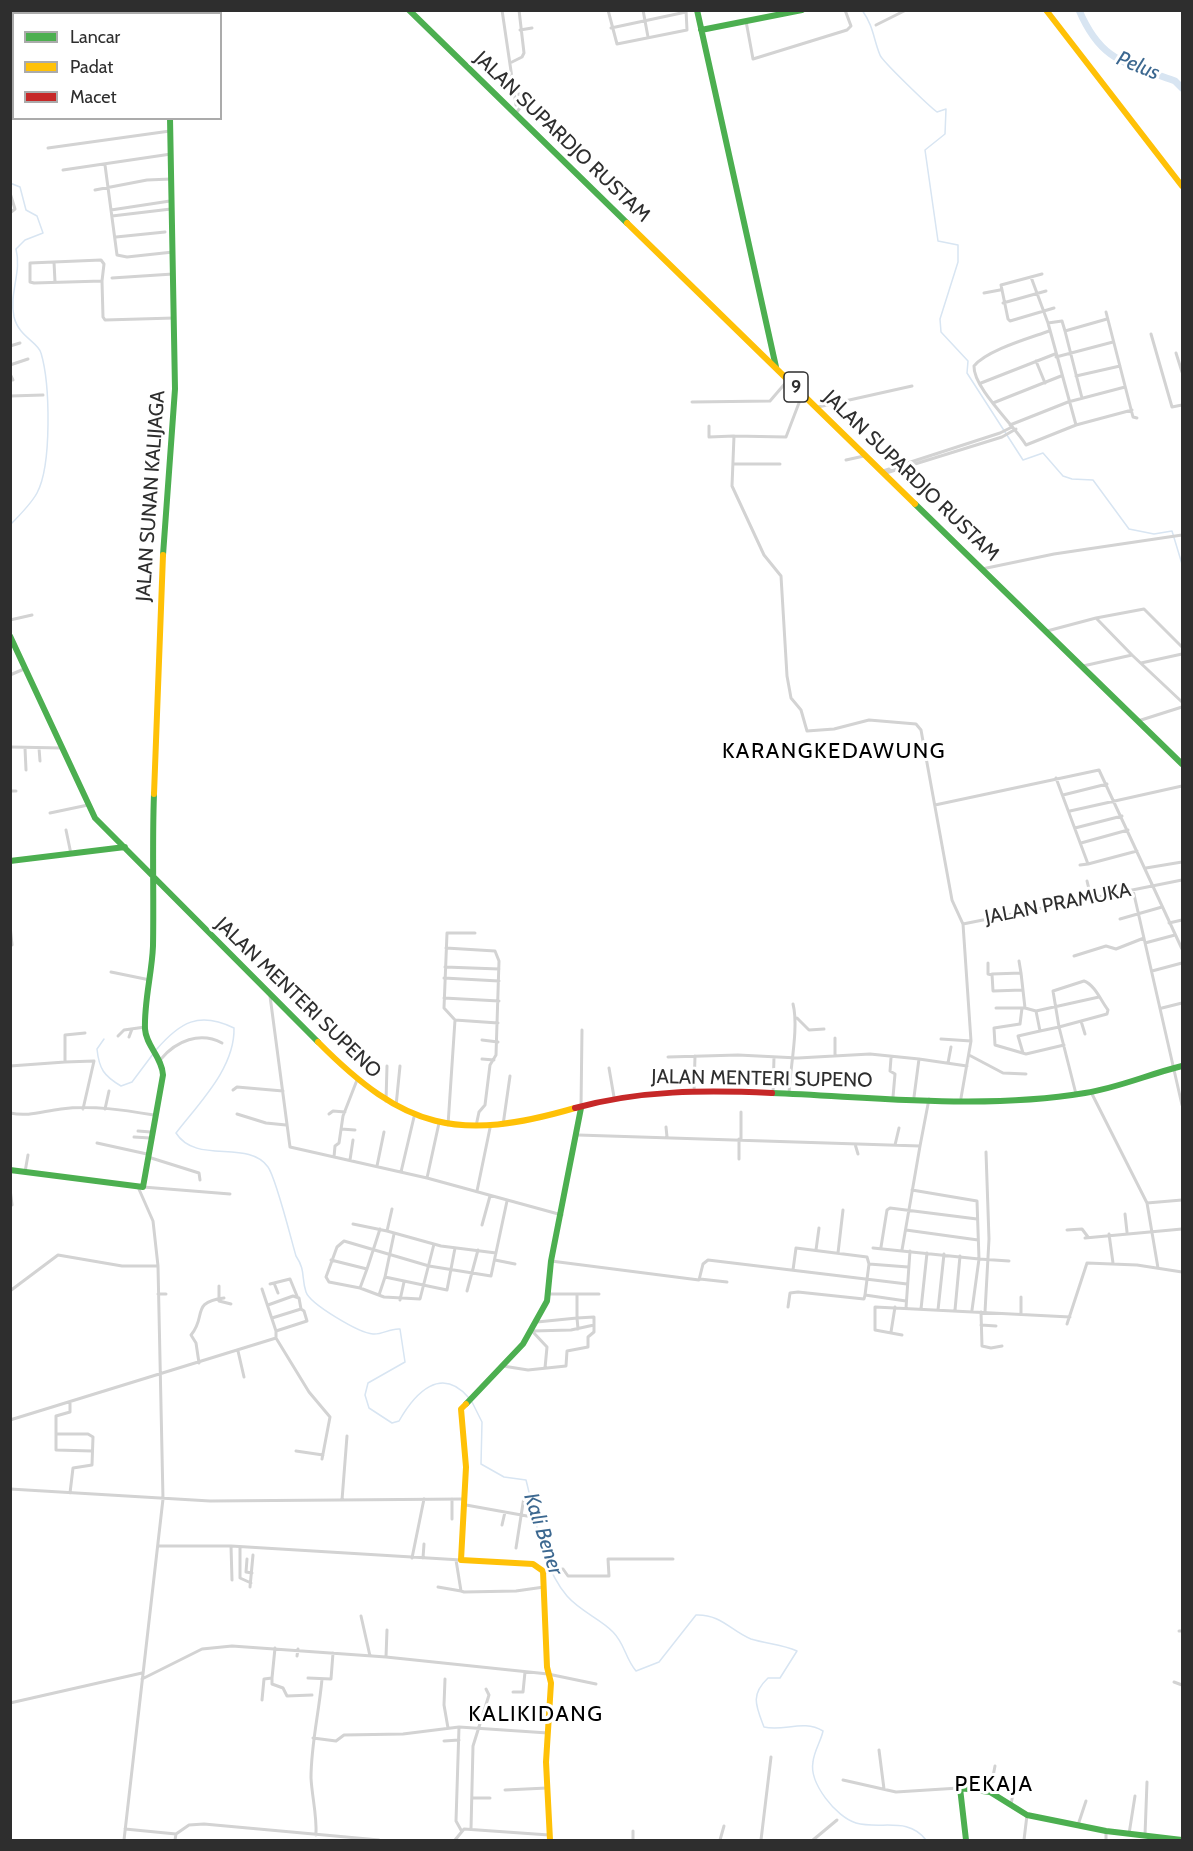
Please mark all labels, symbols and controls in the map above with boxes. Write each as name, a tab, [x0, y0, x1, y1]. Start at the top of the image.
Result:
legend	[12, 12, 222, 120]
text: Lancar	[70, 26, 120, 48]
water label: Pelus	[1113, 46, 1163, 86]
street label: JALAN SUPARDJO RUSTAM	[469, 47, 655, 227]
text: Padat	[70, 56, 113, 78]
text: Macet	[70, 86, 116, 108]
road number: 9	[784, 372, 808, 402]
street label: JALAN SUPARDJO RUSTAM	[818, 386, 1004, 566]
street label: JALAN SUNAN KALIJAGA	[132, 390, 170, 602]
district label: KARANGKEDAWUNG	[722, 739, 946, 765]
street label: JALAN PRAMUKA	[983, 878, 1133, 930]
street label: JALAN MENTERI SUPENO	[210, 913, 386, 1083]
street label: JALAN MENTERI SUPENO	[651, 1065, 873, 1093]
water label: Kali Bener	[518, 1490, 568, 1578]
district label: KALIKIDANG	[468, 1702, 604, 1728]
district label: PEKAJA	[955, 1772, 1033, 1798]

